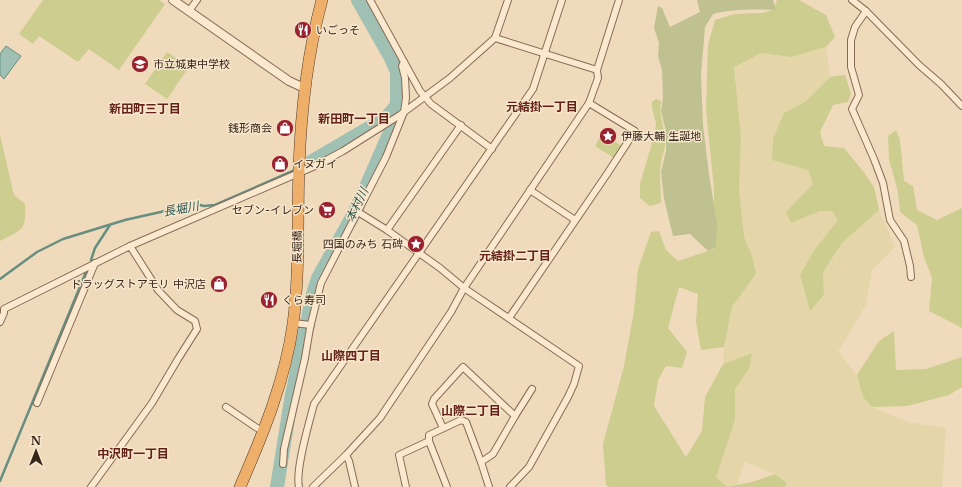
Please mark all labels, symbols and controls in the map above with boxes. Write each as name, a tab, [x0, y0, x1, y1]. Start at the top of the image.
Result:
restaurant icon: いごっそ	[293, 20, 313, 40]
place label: いごっそ	[316, 23, 360, 37]
school or university icon: 市立城東中学校	[130, 54, 150, 74]
place label: 市立城東中学校	[153, 57, 230, 71]
district label: 元結掛一丁目	[506, 99, 578, 114]
district label: 新田町三丁目	[109, 101, 181, 116]
district label: 新田町一丁目	[318, 111, 390, 126]
shop icon: 銭形商会	[275, 118, 295, 138]
place label: 銭形商会	[228, 121, 272, 135]
place icon: 伊藤大輔 生誕地	[598, 126, 618, 146]
place label: 伊藤大輔 生誕地	[621, 129, 701, 143]
shop icon: イヌガイ	[270, 154, 290, 174]
place label: イヌガイ	[293, 157, 337, 171]
water label: 本村川	[342, 183, 372, 224]
water label: 長堀川	[162, 198, 202, 219]
supermarket icon: セブン-イレブン	[317, 200, 337, 220]
place label: セブン-イレブン	[232, 203, 314, 217]
street label: 長堀橋	[290, 230, 304, 264]
place icon: 四国のみち 石碑	[406, 234, 426, 254]
place label: 四国のみち 石碑	[323, 237, 403, 251]
district label: 元結掛二丁目	[479, 248, 551, 263]
shop icon: ドラッグストアモリ 中沢店	[209, 274, 229, 294]
place label: ドラッグストアモリ 中沢店	[71, 277, 206, 291]
restaurant icon: くら寿司	[259, 290, 279, 310]
place label: くら寿司	[282, 293, 326, 307]
district label: 山際四丁目	[321, 348, 381, 363]
district label: 山際二丁目	[441, 403, 501, 418]
north arrow	[16, 431, 56, 471]
text: N	[31, 434, 42, 448]
district label: 中沢町一丁目	[97, 446, 169, 461]

